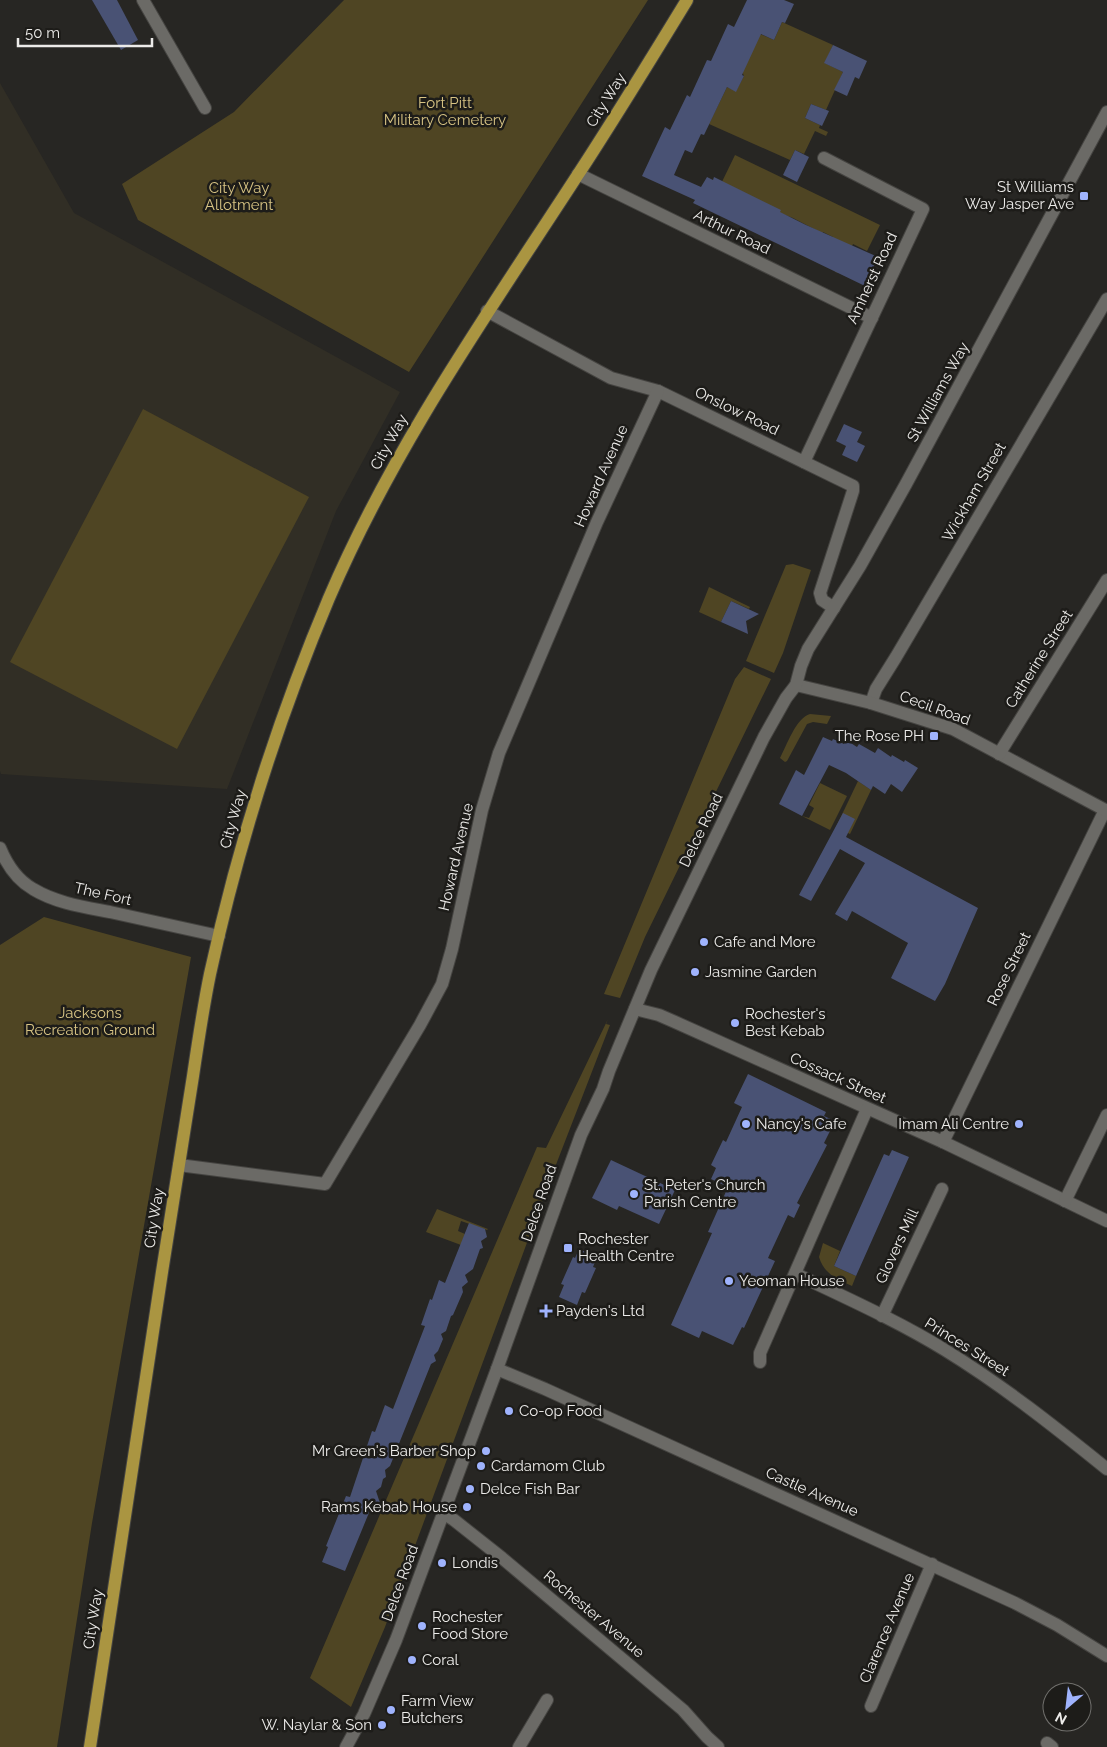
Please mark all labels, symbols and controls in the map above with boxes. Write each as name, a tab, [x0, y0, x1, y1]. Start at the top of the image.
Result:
scale bar	[18, 15, 151, 47]
text: 50 m	[25, 24, 60, 42]
street label: City Way	[582, 70, 630, 130]
park label: Fort Pitt Military Cemetery	[384, 94, 506, 129]
place label: St Williams Way Jasper Ave	[965, 178, 1074, 213]
park label: City Way Allotment	[205, 179, 273, 214]
marker: St Williams Way Jasper Ave	[1078, 190, 1090, 202]
street label: Arthur Road	[691, 206, 773, 258]
street label: Amherst Road	[843, 229, 901, 327]
street label: St Williams Way	[903, 339, 973, 445]
street label: Onslow Road	[692, 383, 782, 439]
street label: City Way	[366, 411, 412, 473]
street label: Howard Avenue	[570, 422, 632, 530]
street label: Wickham Street	[938, 439, 1010, 545]
street label: Catherine Street	[1002, 607, 1076, 711]
street label: Cecil Road	[897, 687, 973, 729]
place label: The Rose PH	[835, 727, 924, 745]
marker: The Rose PH	[928, 730, 940, 742]
street label: City Way	[216, 787, 250, 851]
street label: Delce Road	[675, 790, 727, 870]
street label: Howard Avenue	[435, 801, 477, 913]
street label: The Fort	[73, 879, 133, 909]
street label: Rose Street	[983, 929, 1035, 1009]
place label: Cafe and More	[714, 933, 816, 951]
marker: Cafe and More	[698, 936, 710, 948]
place label: Jasmine Garden	[705, 963, 817, 981]
marker: Jasmine Garden	[689, 966, 701, 978]
park label: Jacksons Recreation Ground	[25, 1004, 155, 1039]
place label: Rochester's Best Kebab	[745, 1005, 826, 1040]
marker: Rochester's Best Kebab	[729, 1017, 741, 1029]
street label: Cossack Street	[787, 1049, 889, 1107]
place label: Nancy's Cafe	[756, 1115, 847, 1133]
place label: Imam Ali Centre	[898, 1115, 1009, 1133]
marker: Nancy's Cafe	[740, 1118, 752, 1130]
marker: Imam Ali Centre	[1013, 1118, 1025, 1130]
street label: Delce Road	[517, 1162, 561, 1244]
place label: St. Peter's Church Parish Centre	[644, 1176, 765, 1211]
street label: City Way	[140, 1187, 168, 1249]
marker: St. Peter's Church Parish Centre	[628, 1188, 640, 1200]
street label: Glovers Mill	[872, 1205, 923, 1286]
place label: Rochester Health Centre	[578, 1230, 674, 1265]
marker: Rochester Health Centre	[562, 1242, 574, 1254]
place label: Yeoman House	[739, 1272, 845, 1290]
marker: Yeoman House	[723, 1275, 735, 1287]
place label: Payden's Ltd	[556, 1302, 645, 1320]
marker: Payden's Ltd	[540, 1305, 552, 1317]
street label: Princes Street	[921, 1314, 1013, 1380]
place label: Co-op Food	[519, 1402, 602, 1420]
marker: Co-op Food	[503, 1405, 515, 1417]
place label: Mr Green's Barber Shop	[312, 1442, 476, 1460]
marker: Mr Green's Barber Shop	[480, 1445, 492, 1457]
place label: Cardamom Club	[491, 1457, 605, 1475]
marker: Cardamom Club	[475, 1460, 487, 1472]
street label: Castle Avenue	[763, 1464, 861, 1521]
place label: Delce Fish Bar	[480, 1480, 580, 1498]
marker: Delce Fish Bar	[464, 1483, 476, 1495]
place label: Rams Kebab House	[321, 1498, 457, 1516]
marker: Rams Kebab House	[461, 1501, 473, 1513]
street label: Delce Road	[378, 1542, 422, 1624]
place label: Londis	[452, 1554, 498, 1572]
marker: Londis	[436, 1557, 448, 1569]
street label: Rochester Avenue	[540, 1567, 648, 1662]
street label: Clarence Avenue	[856, 1570, 918, 1686]
street label: City Way	[79, 1588, 107, 1650]
place label: Rochester Food Store	[432, 1608, 508, 1643]
marker: Rochester Food Store	[416, 1620, 428, 1632]
place label: Coral	[422, 1651, 460, 1669]
marker: Coral	[406, 1654, 418, 1666]
north arrow	[1042, 1682, 1092, 1732]
place label: Farm View Butchers	[401, 1692, 474, 1727]
marker: Farm View Butchers	[385, 1704, 397, 1716]
text: N	[1052, 1709, 1069, 1728]
place label: W. Naylar & Son	[262, 1716, 372, 1734]
marker: W. Naylar & Son	[376, 1719, 388, 1731]

